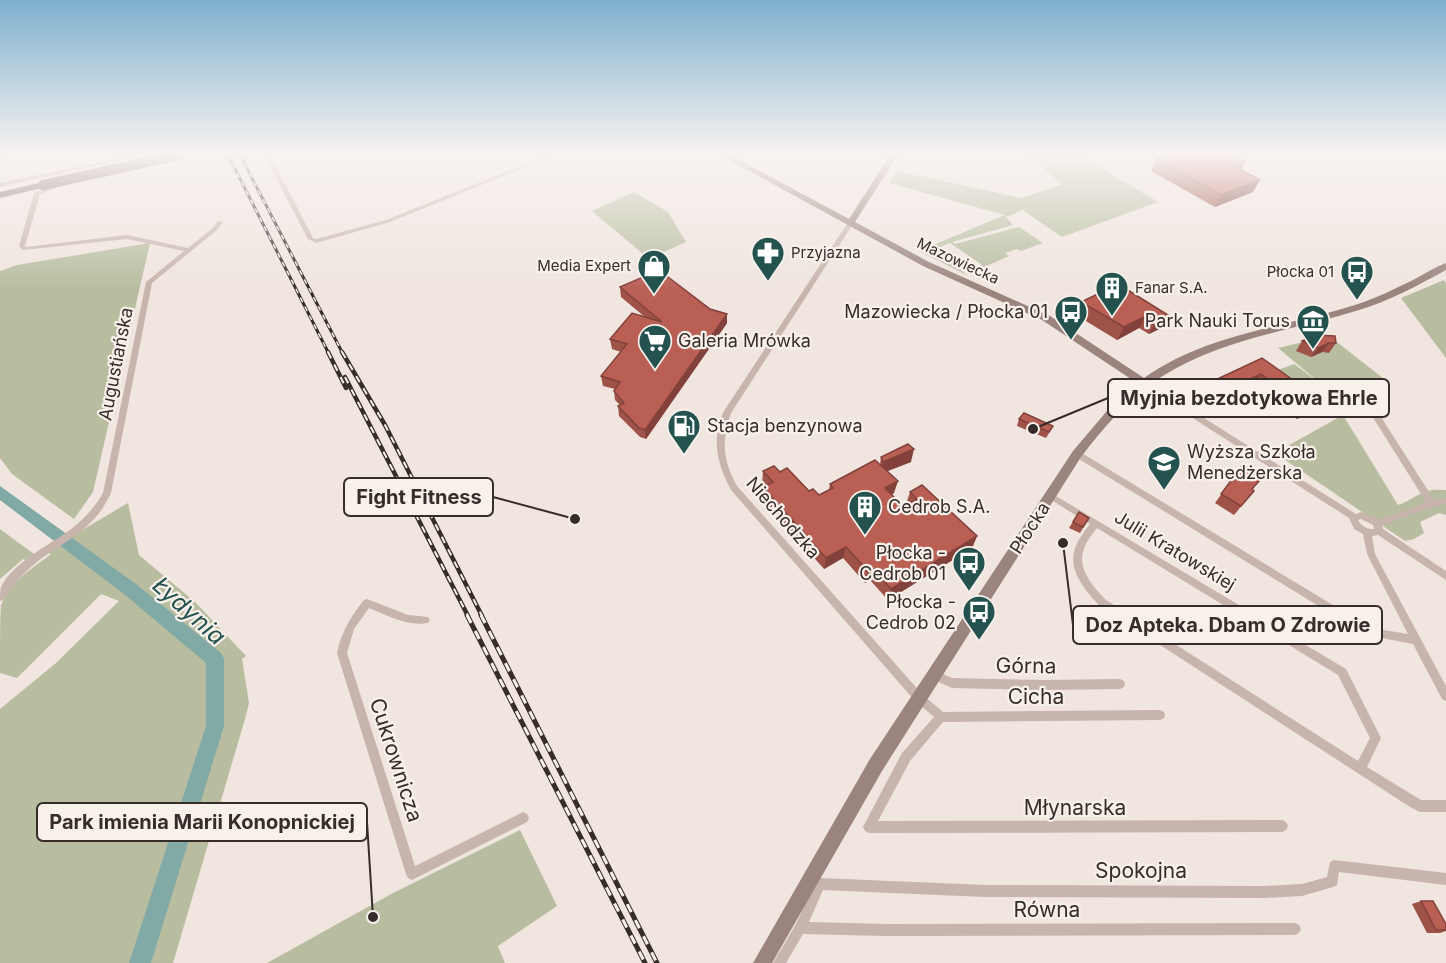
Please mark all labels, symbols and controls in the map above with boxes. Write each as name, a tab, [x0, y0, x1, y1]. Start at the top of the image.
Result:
street label: Mazowiecka	[914, 233, 1002, 288]
pharmacy icon: Przyjazna	[750, 235, 786, 282]
place label: Przyjazna	[791, 243, 861, 262]
shop icon: Media Expert	[636, 248, 672, 295]
bus stop icon: Płocka 01	[1339, 254, 1375, 301]
place label: Media Expert	[537, 256, 631, 275]
place label: Płocka 01	[1267, 262, 1334, 281]
building icon: Fanar S.A.	[1094, 270, 1130, 317]
place label: Fanar S.A.	[1135, 278, 1208, 297]
bus stop icon: Mazowiecka / Płocka 01	[1053, 294, 1089, 341]
place label: Mazowiecka / Płocka 01	[844, 301, 1048, 322]
museum icon: Park Nauki Torus	[1295, 303, 1331, 350]
street label: Augustiańska	[94, 306, 137, 422]
place label: Park Nauki Torus	[1145, 310, 1290, 331]
supermarket icon: Galeria Mrówka	[637, 323, 673, 370]
place label: Galeria Mrówka	[678, 330, 811, 351]
callout: Myjnia bezdotykowa Ehrle	[1108, 379, 1389, 417]
text: Myjnia bezdotykowa Ehrle	[1120, 386, 1378, 410]
fuel station icon: Stacja benzynowa	[666, 408, 702, 455]
place label: Stacja benzynowa	[707, 415, 863, 436]
place label: Wyższa Szkoła Menedżerska	[1187, 441, 1316, 483]
school or university icon: Wyższa Szkoła Menedżerska	[1146, 444, 1182, 491]
street label: Niechodzka	[742, 473, 824, 563]
callout: Fight Fitness	[344, 478, 493, 516]
text: Fight Fitness	[356, 485, 482, 509]
building icon: Cedrob S.A.	[847, 489, 883, 536]
place label: Cedrob S.A.	[888, 496, 990, 517]
street label: Płocka	[1005, 498, 1054, 557]
street label: Julii Kratowskiej	[1111, 506, 1240, 595]
place label: Płocka - Cedrob 01	[859, 542, 946, 584]
bus stop icon: Płocka - Cedrob 01	[951, 545, 987, 592]
water label: Łydynia	[147, 570, 232, 651]
place label: Płocka - Cedrob 02	[866, 591, 956, 633]
bus stop icon: Płocka - Cedrob 02	[961, 594, 997, 641]
callout: Doz Apteka. Dbam O Zdrowie	[1073, 606, 1382, 644]
text: Doz Apteka. Dbam O Zdrowie	[1086, 613, 1371, 637]
street label: Górna	[995, 652, 1057, 679]
street label: Cicha	[1008, 684, 1064, 709]
street label: Cukrownicza	[365, 695, 428, 825]
street label: Młynarska	[1024, 795, 1126, 820]
callout: Park imienia Marii Konopnickiej	[37, 803, 367, 841]
text: Park imienia Marii Konopnickiej	[49, 810, 355, 834]
street label: Spokojna	[1095, 858, 1187, 883]
street label: Równa	[1014, 897, 1080, 922]

